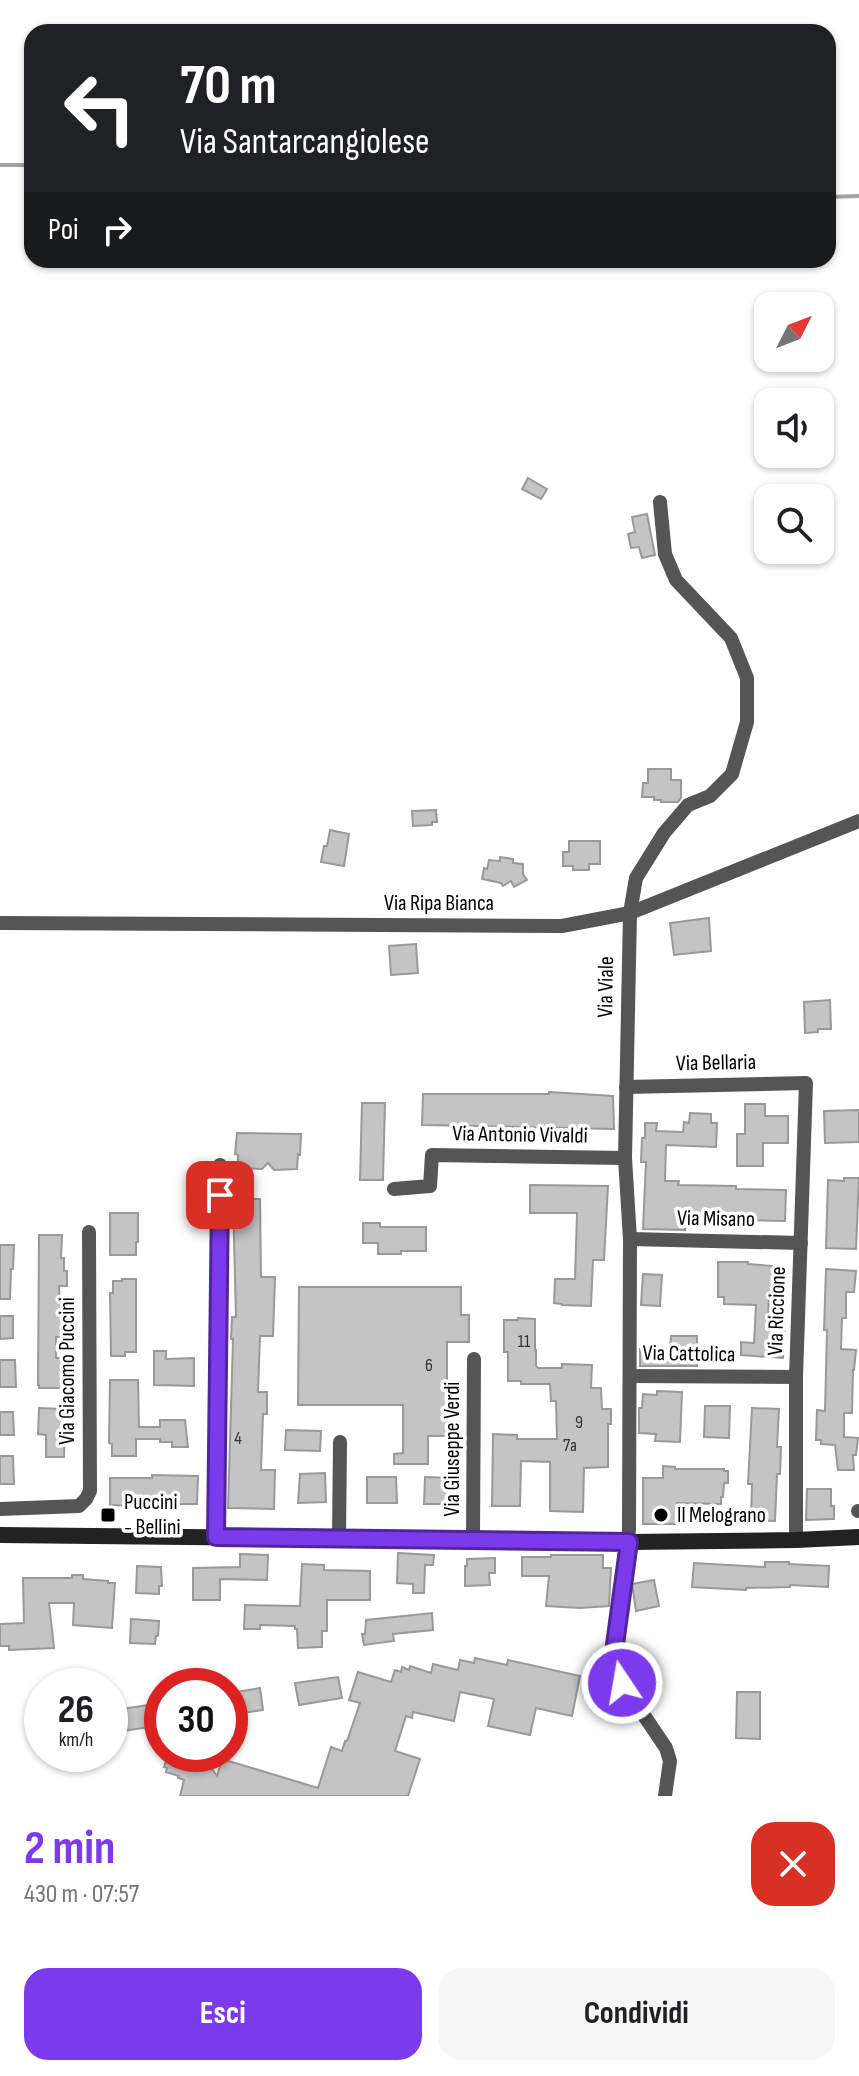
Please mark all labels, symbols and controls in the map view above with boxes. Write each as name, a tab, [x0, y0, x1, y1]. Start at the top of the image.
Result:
text: 70 m	[180, 53, 277, 120]
icon: left	[48, 56, 152, 160]
text: Via Santarcangiolese	[180, 121, 430, 164]
icon: right	[95, 208, 139, 252]
text: Poi	[48, 212, 79, 248]
north arrow	[754, 292, 834, 372]
map controls	[754, 292, 834, 564]
button: sound	[754, 388, 834, 468]
button: search	[754, 484, 834, 564]
street label: Via Ripa Bianca	[384, 890, 494, 917]
street label: Via Viale	[592, 956, 620, 1018]
street label: Via Bellaria	[676, 1049, 756, 1077]
street label: Via Antonio Vivaldi	[452, 1120, 588, 1150]
pin	[186, 1161, 254, 1229]
icon: arrive	[198, 1173, 242, 1217]
street label: Via Misano	[677, 1205, 755, 1233]
street label: Via Riccione	[762, 1266, 792, 1356]
street label: Via Giacomo Puccini	[54, 1297, 81, 1445]
house number: 11	[518, 1331, 531, 1352]
street label: Via Cattolica	[642, 1340, 736, 1368]
house number: 6	[425, 1355, 433, 1376]
street label: Via Giuseppe Verdi	[439, 1382, 466, 1516]
house number: 9	[575, 1412, 583, 1433]
house number: 4	[234, 1428, 242, 1449]
house number: 7a	[563, 1435, 577, 1456]
place label: Puccini - Bellini	[124, 1489, 180, 1541]
place label: Il Melograno	[677, 1502, 766, 1529]
marker: Puccini - Bellini	[99, 1506, 117, 1524]
marker: Il Melograno	[652, 1506, 670, 1524]
position arrow	[580, 1641, 664, 1725]
speed limit sign: 30	[144, 1668, 248, 1772]
text: 26	[58, 1686, 94, 1734]
text: km/h	[59, 1728, 93, 1752]
text: 2 min	[24, 1820, 115, 1877]
button: close	[751, 1822, 835, 1906]
text: 430 m · 07:57	[24, 1879, 139, 1910]
button: Esci	[24, 1968, 422, 2060]
button: Condividi	[438, 1968, 835, 2060]

